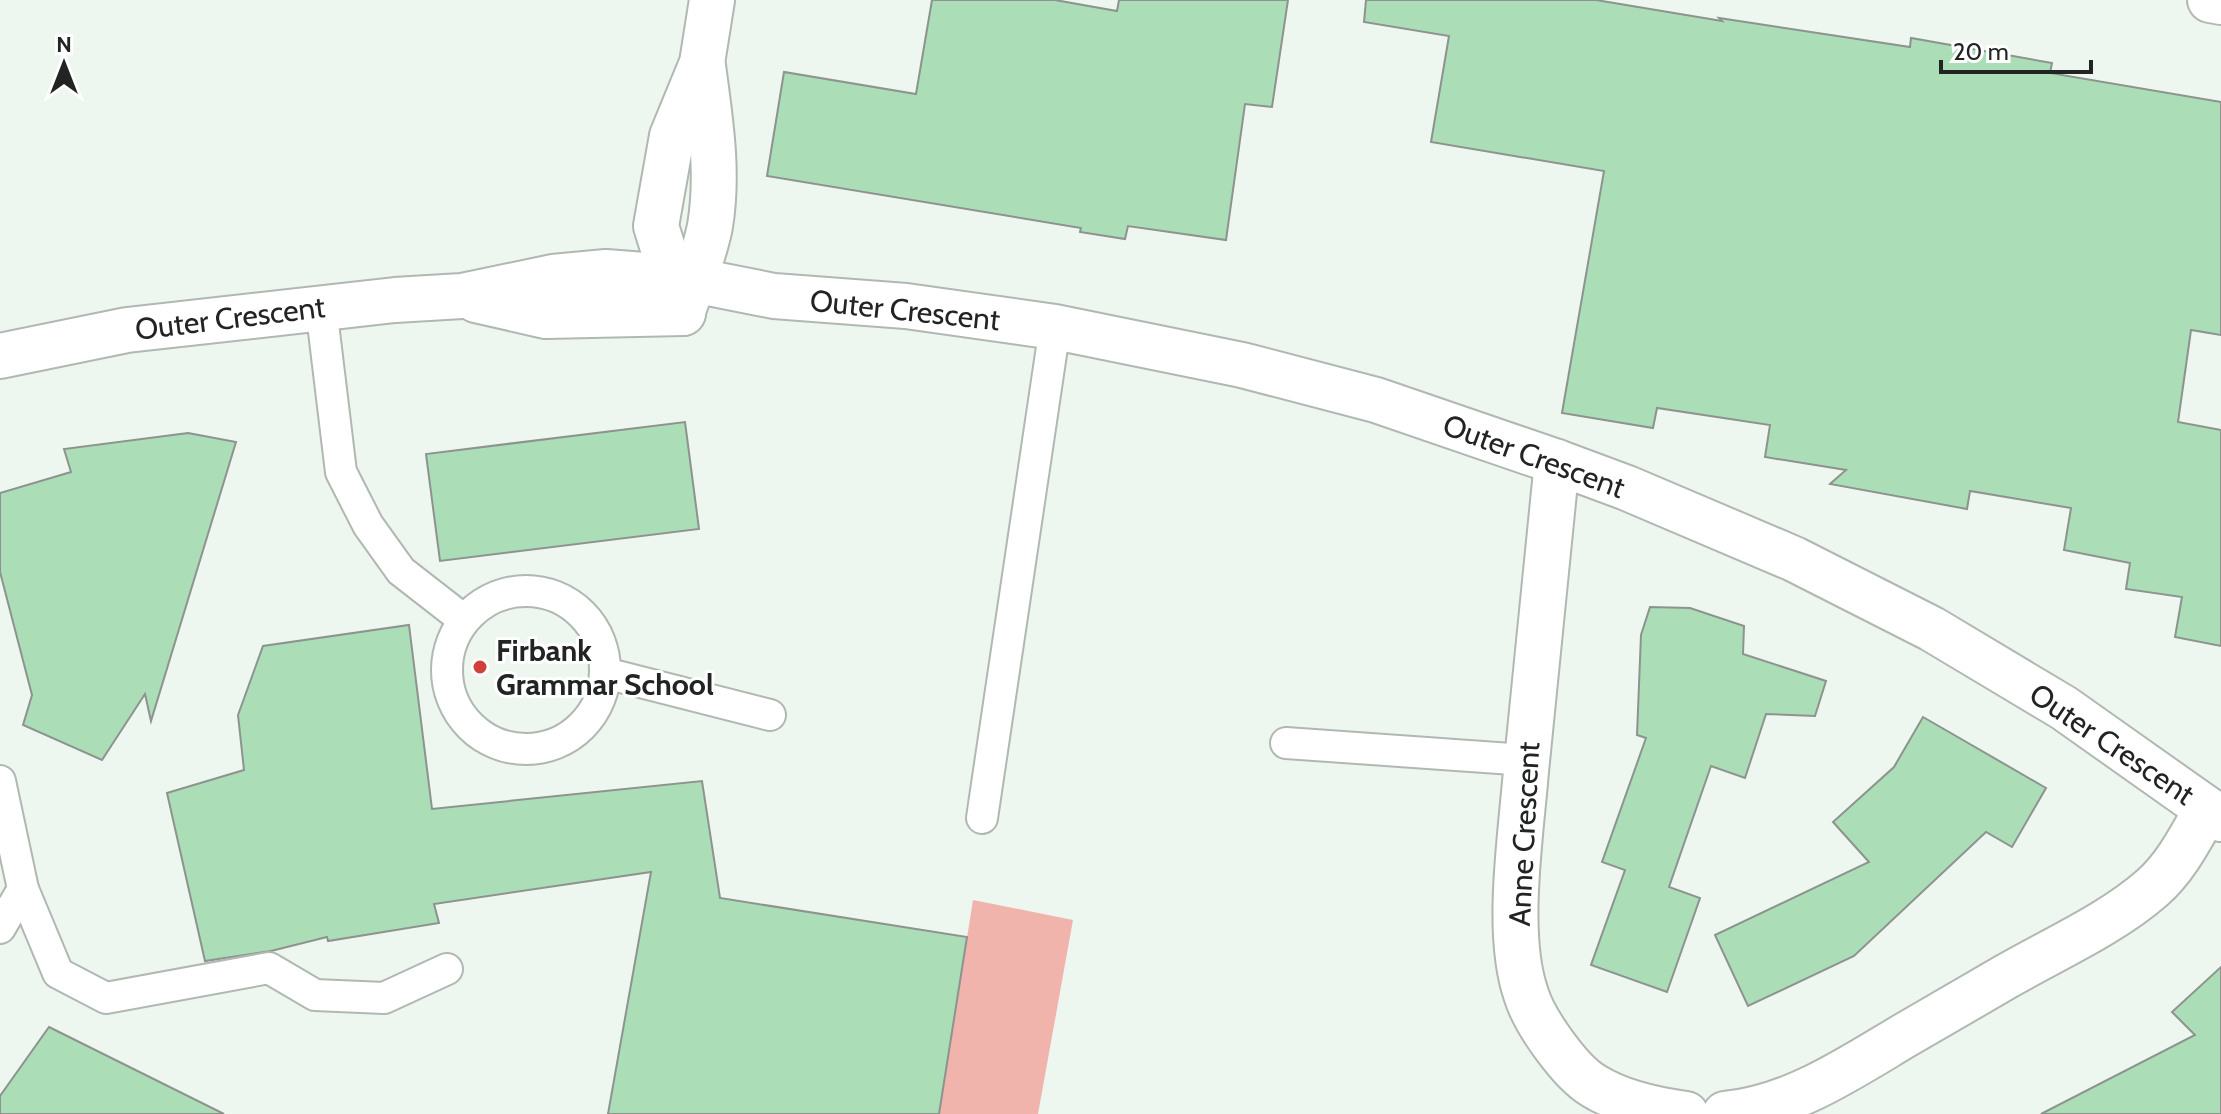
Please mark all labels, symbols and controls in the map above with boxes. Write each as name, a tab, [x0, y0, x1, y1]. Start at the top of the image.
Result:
north arrow	[24, 24, 104, 104]
scale bar	[1941, 24, 2091, 74]
text: N	[56, 31, 72, 58]
text: 20 m	[1953, 37, 2009, 66]
street label: Outer Crescent	[808, 282, 1002, 338]
street label: Outer Crescent	[133, 288, 327, 348]
street label: Outer Crescent	[1438, 406, 1630, 506]
place label: Firbank Grammar School	[496, 632, 714, 703]
marker: Firbank Grammar School	[471, 658, 489, 676]
street label: Outer Crescent	[2023, 675, 2201, 813]
street label: Anne Crescent	[1501, 741, 1547, 927]

